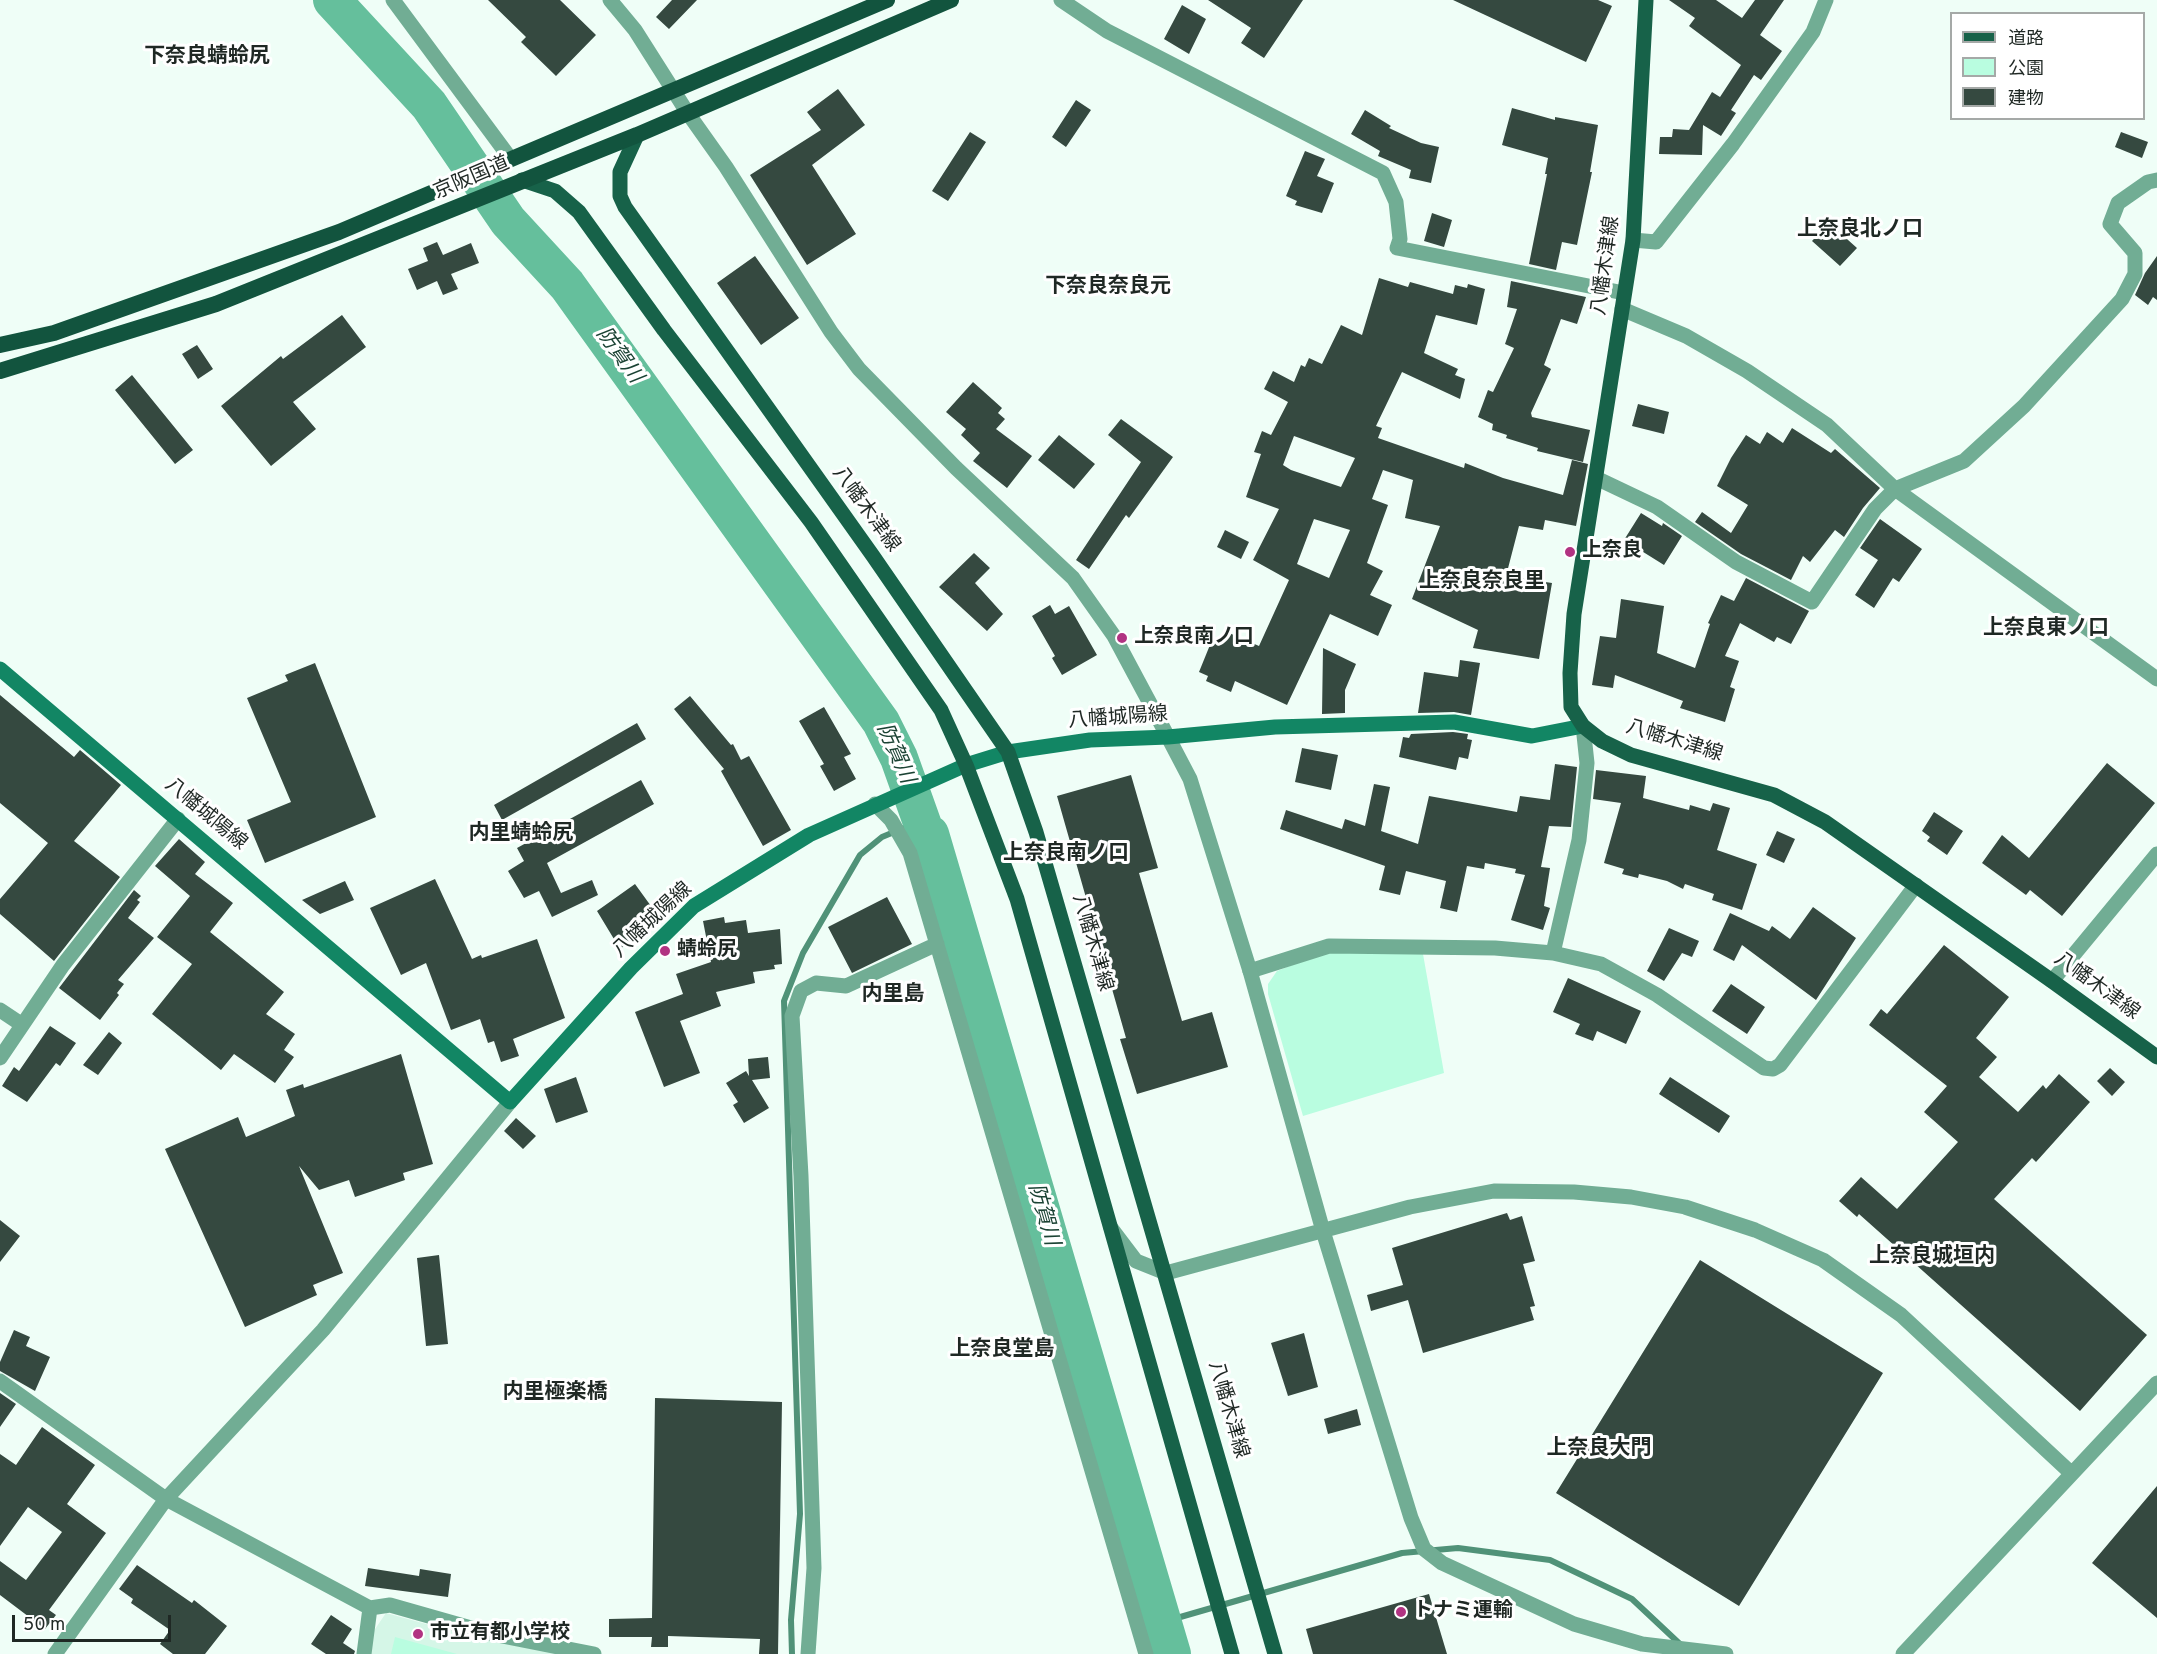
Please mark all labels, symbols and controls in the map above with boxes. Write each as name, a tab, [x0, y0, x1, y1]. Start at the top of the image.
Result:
legend	[1950, 12, 2145, 120]
text: 道路	[2008, 28, 2044, 51]
district label: 下奈良蜻蛉尻	[144, 45, 270, 71]
text: 公園	[2008, 58, 2044, 81]
text: 建物	[2008, 88, 2044, 111]
street label: 京阪国道	[430, 152, 514, 206]
street label: 八幡木津線	[1588, 215, 1626, 317]
district label: 上奈良北ノ口	[1797, 218, 1923, 244]
district label: 下奈良奈良元	[1045, 275, 1171, 301]
water label: 防賀川	[589, 323, 647, 389]
street label: 八幡木津線	[826, 462, 904, 558]
place label: 上奈良	[1582, 540, 1642, 564]
marker: 上奈良	[1563, 545, 1577, 559]
district label: 上奈良奈良里	[1419, 570, 1545, 596]
district label: 上奈良東ノ口	[1983, 617, 2109, 643]
place label: 上奈良南ノ口	[1134, 626, 1254, 650]
marker: 上奈良南ノ口	[1115, 631, 1129, 645]
street label: 八幡城陽線	[1067, 704, 1169, 734]
street label: 八幡木津線	[1623, 716, 1725, 768]
water label: 防賀川	[870, 720, 918, 788]
street label: 八幡城陽線	[159, 774, 251, 856]
district label: 内里蜻蛉尻	[469, 822, 573, 848]
district label: 上奈良南ノ口	[1003, 842, 1129, 868]
street label: 八幡城陽線	[608, 878, 698, 964]
street label: 八幡木津線	[1066, 892, 1116, 994]
place label: 蜻蛉尻	[677, 939, 737, 963]
marker: 蜻蛉尻	[658, 944, 672, 958]
street label: 八幡木津線	[2048, 948, 2144, 1026]
district label: 内里島	[862, 983, 924, 1009]
water label: 防賀川	[1021, 1181, 1063, 1249]
district label: 上奈良城垣内	[1869, 1245, 1995, 1271]
district label: 上奈良堂島	[950, 1338, 1054, 1364]
street label: 八幡木津線	[1202, 1359, 1252, 1461]
district label: 内里極楽橋	[503, 1381, 607, 1407]
district label: 上奈良大門	[1547, 1437, 1651, 1463]
place label: トナミ運輸	[1413, 1600, 1513, 1624]
scale bar	[15, 1603, 174, 1641]
marker: トナミ運輸	[1394, 1605, 1408, 1619]
text: 50 m	[23, 1614, 65, 1637]
place label: 市立有都小学校	[430, 1622, 570, 1646]
marker: 市立有都小学校	[411, 1627, 425, 1641]

